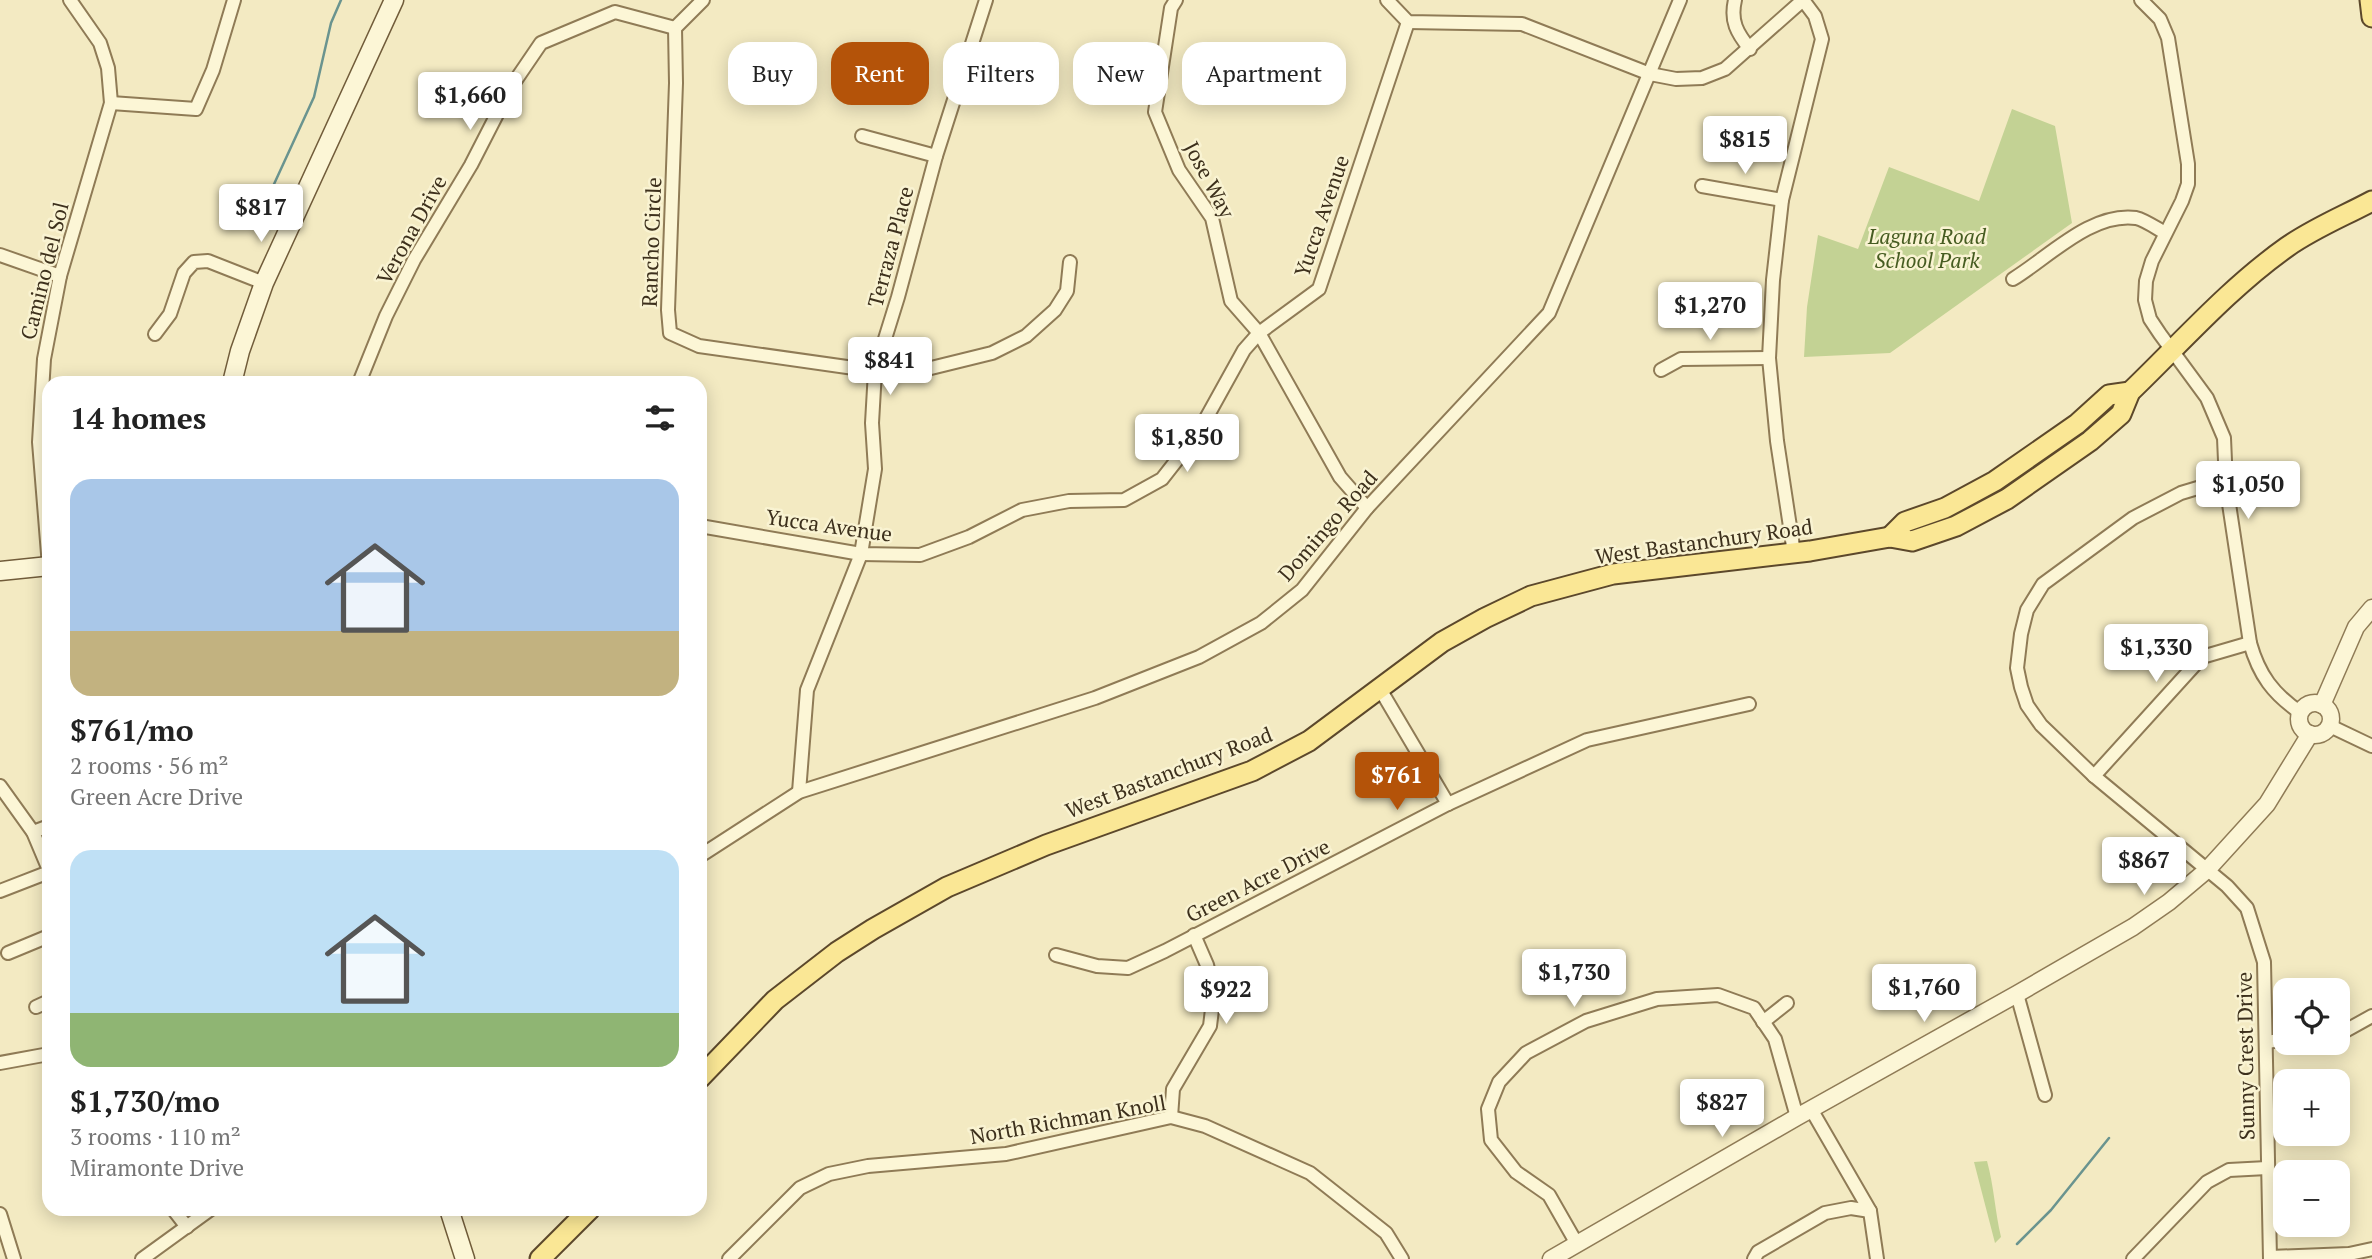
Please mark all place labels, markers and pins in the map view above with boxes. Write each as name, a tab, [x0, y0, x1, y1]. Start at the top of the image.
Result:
pin: $1,660	[413, 72, 527, 132]
pin: $815	[1704, 116, 1786, 176]
pin: $817	[220, 184, 302, 244]
pin: $1,270	[1653, 282, 1767, 342]
pin: $841	[849, 338, 931, 397]
pin: $1,850	[1130, 414, 1244, 474]
pin: $1,050	[2191, 462, 2305, 521]
pin: $1,330	[2099, 624, 2213, 684]
pin: $761	[1356, 752, 1438, 812]
pin: $867	[2103, 838, 2185, 897]
pin: $1,730	[1517, 950, 1631, 1009]
pin: $1,760	[1867, 964, 1981, 1024]
pin: $922	[1185, 967, 1267, 1026]
pin: $827	[1681, 1080, 1763, 1139]

